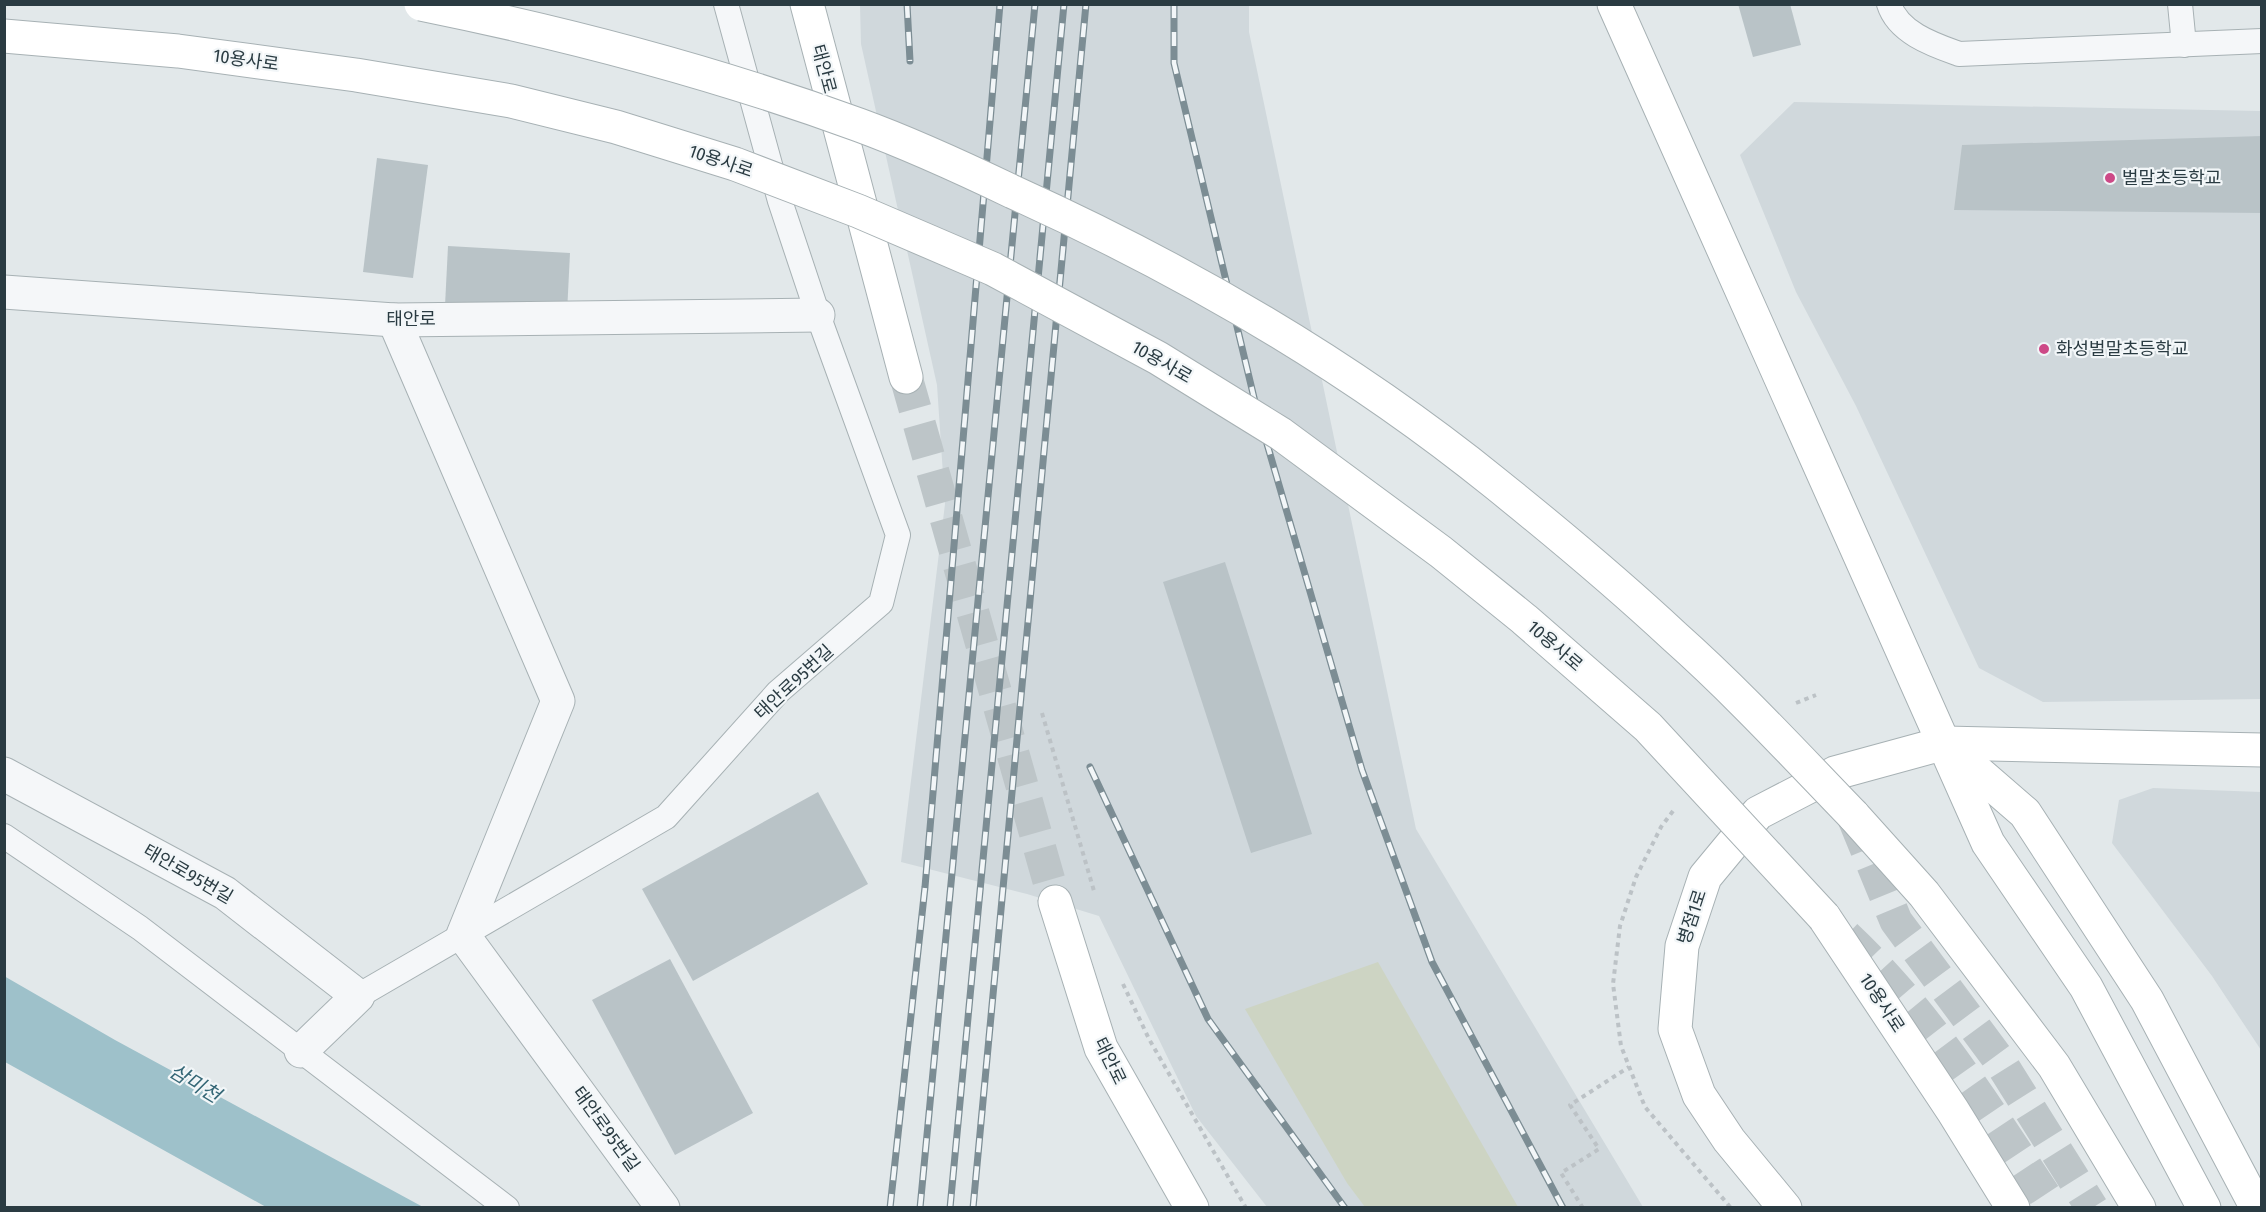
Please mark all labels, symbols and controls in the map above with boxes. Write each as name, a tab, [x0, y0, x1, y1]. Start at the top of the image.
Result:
street label: 태안로	[807, 42, 841, 96]
street label: 10용사로	[212, 45, 280, 75]
street label: 10용사로	[686, 140, 756, 182]
place label: 벌말초등학교	[2122, 167, 2221, 189]
marker: 벌말초등학교	[2103, 171, 2117, 185]
street label: 태안로	[386, 308, 436, 330]
street label: 10용사로	[1128, 336, 1196, 388]
place label: 화성벌말초등학교	[2056, 338, 2188, 360]
marker: 화성벌말초등학교	[2037, 342, 2051, 356]
street label: 10용사로	[1523, 616, 1587, 676]
street label: 태안로95번길	[750, 640, 838, 724]
street label: 태안로95번길	[139, 840, 237, 908]
street label: 병점1로	[1673, 887, 1711, 947]
street label: 10용사로	[1855, 969, 1909, 1037]
street label: 태안로	[1089, 1034, 1131, 1088]
water label: 삼미천	[165, 1058, 227, 1109]
street label: 태안로95번길	[568, 1082, 644, 1176]

